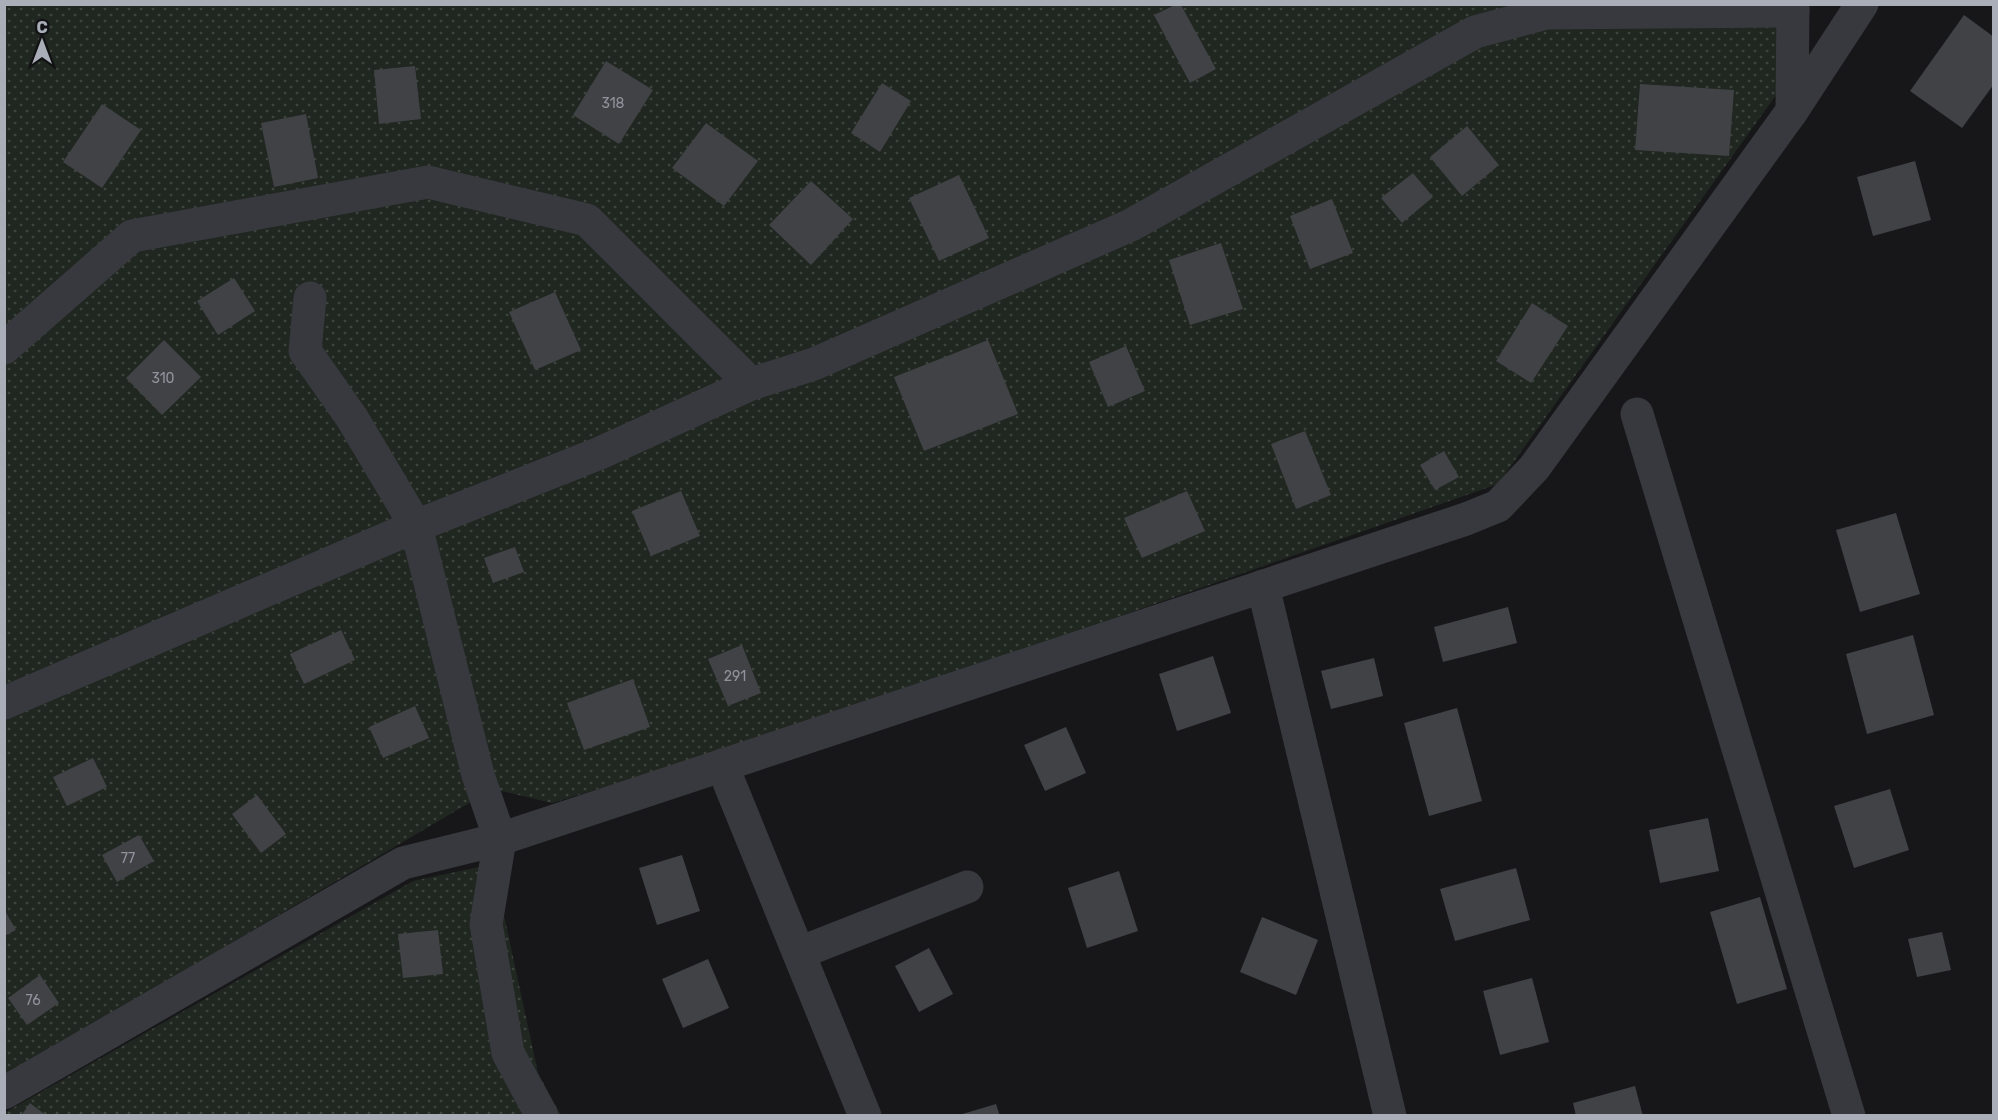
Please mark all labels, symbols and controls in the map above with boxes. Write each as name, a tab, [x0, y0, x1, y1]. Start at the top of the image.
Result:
north arrow	[12, 12, 72, 72]
text: С	[36, 18, 48, 37]
house number: 318	[601, 95, 625, 112]
house number: 310	[151, 370, 175, 387]
house number: 291	[724, 668, 746, 685]
house number: 77	[121, 850, 135, 867]
house number: 76	[25, 992, 41, 1009]

